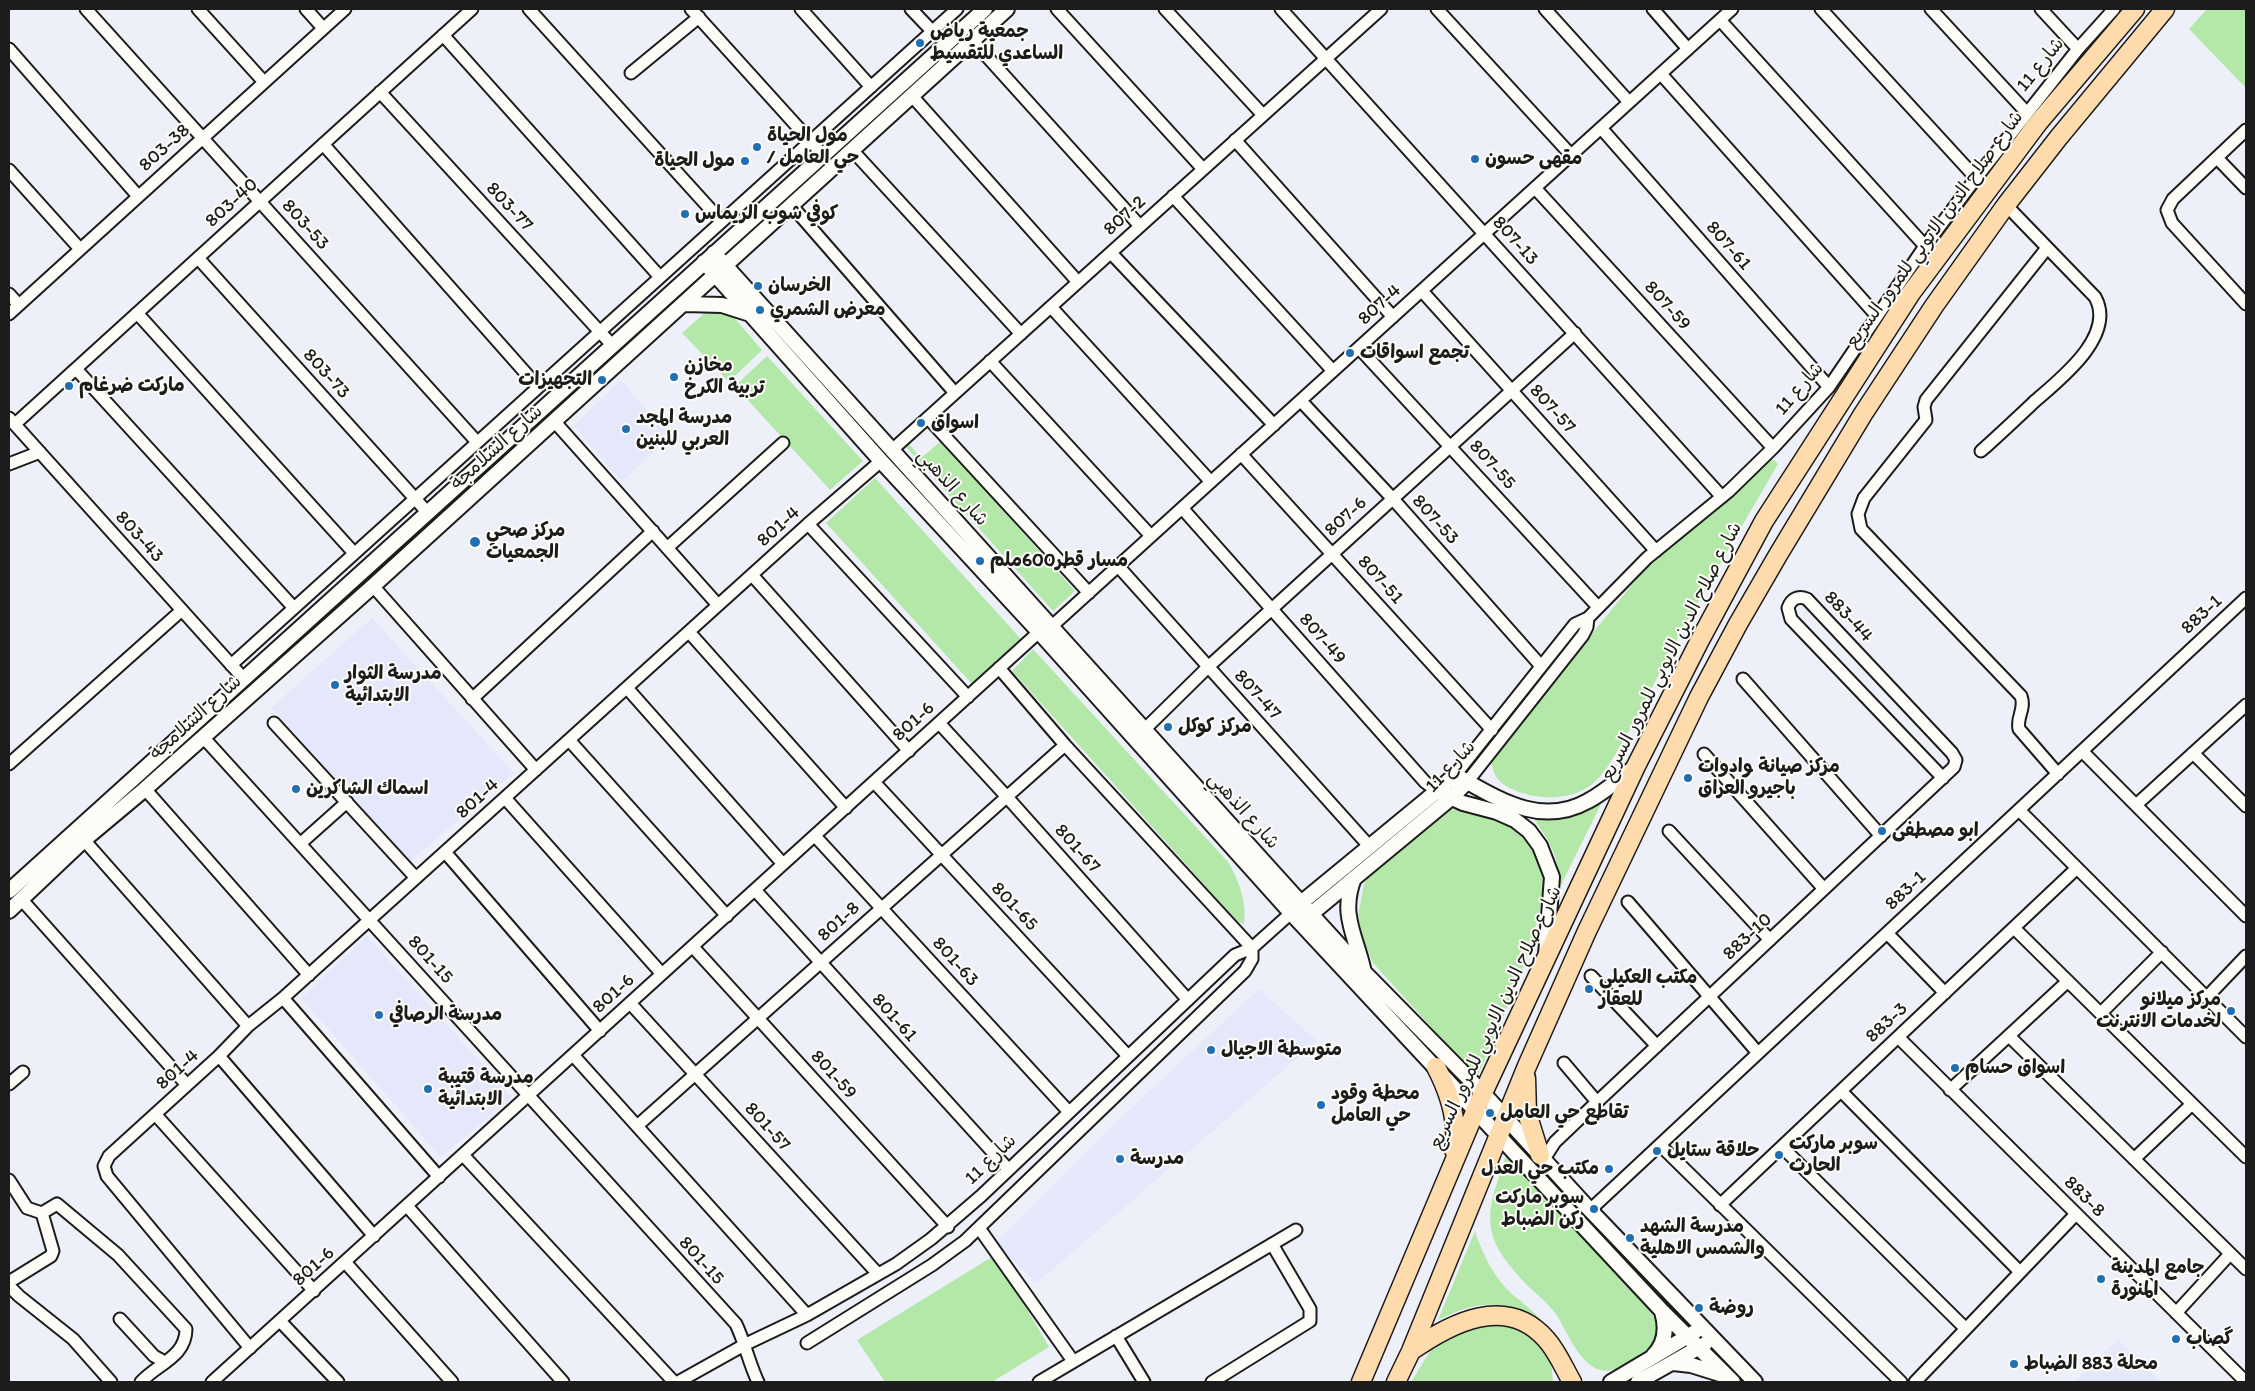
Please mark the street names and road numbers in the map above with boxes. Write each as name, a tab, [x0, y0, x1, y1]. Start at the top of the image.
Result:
street label: شارع 11	[2012, 33, 2070, 97]
street label: شارع صلاح الدين الايوبي للمرور السريع	[1841, 107, 2029, 353]
street label: 803-38	[135, 119, 195, 177]
street label: 803-40	[201, 173, 263, 233]
street label: 803-77	[481, 178, 537, 236]
street label: 807-2	[1099, 191, 1151, 241]
street label: 803-53	[276, 195, 334, 255]
street label: 807-13	[1487, 212, 1543, 270]
street label: 807-61	[1700, 217, 1756, 275]
street label: 807-59	[1639, 276, 1695, 336]
street label: 807-4	[1354, 280, 1406, 330]
street label: 803-73	[297, 344, 355, 404]
street label: شارع 11	[1771, 358, 1829, 420]
street label: 807-57	[1524, 380, 1580, 438]
street label: شارع الشلامجة	[446, 401, 548, 495]
street label: 807-55	[1464, 435, 1520, 495]
street label: شارع الذهبي	[911, 445, 993, 531]
street label: 807-53	[1407, 490, 1463, 550]
street label: 807-6	[1320, 492, 1372, 542]
street label: 801-4	[753, 502, 805, 552]
street label: 803-43	[110, 506, 168, 568]
street label: شارع صلاح الدين الايوبي للمرور السريع	[1596, 518, 1748, 786]
street label: 807-51	[1352, 551, 1408, 609]
street label: 883-44	[1819, 587, 1877, 647]
street label: 883-1	[2177, 590, 2227, 640]
street label: 807-49	[1294, 609, 1350, 669]
street label: 807-47	[1228, 665, 1286, 725]
street label: شارع الشلامجة	[145, 671, 247, 765]
street label: 801-6	[888, 697, 940, 747]
street label: شارع 11	[1421, 736, 1481, 798]
street label: شارع الذهبي	[1202, 768, 1284, 854]
street label: 801-4	[452, 774, 504, 824]
street label: 801-67	[1049, 820, 1105, 878]
street label: 883-1	[1881, 866, 1931, 916]
street label: 801-65	[986, 878, 1042, 936]
street label: شارع صلاح الدين الايوبي للمرور السريع	[1425, 883, 1567, 1153]
street label: 801-8	[813, 897, 865, 947]
street label: 883-10	[1719, 908, 1777, 966]
street label: 801-15	[402, 931, 458, 989]
street label: 801-63	[927, 932, 983, 992]
street label: 801-6	[588, 969, 640, 1019]
street label: 801-61	[866, 989, 922, 1047]
street label: 883-3	[1861, 998, 1913, 1048]
street label: 801-4	[152, 1045, 204, 1095]
street label: 801-59	[805, 1046, 861, 1104]
street label: 801-57	[739, 1098, 795, 1156]
street label: شارع 11	[960, 1130, 1022, 1190]
street label: 883-8	[2059, 1172, 2109, 1222]
street label: 801-15	[673, 1232, 729, 1290]
street label: 801-6	[288, 1242, 340, 1292]

